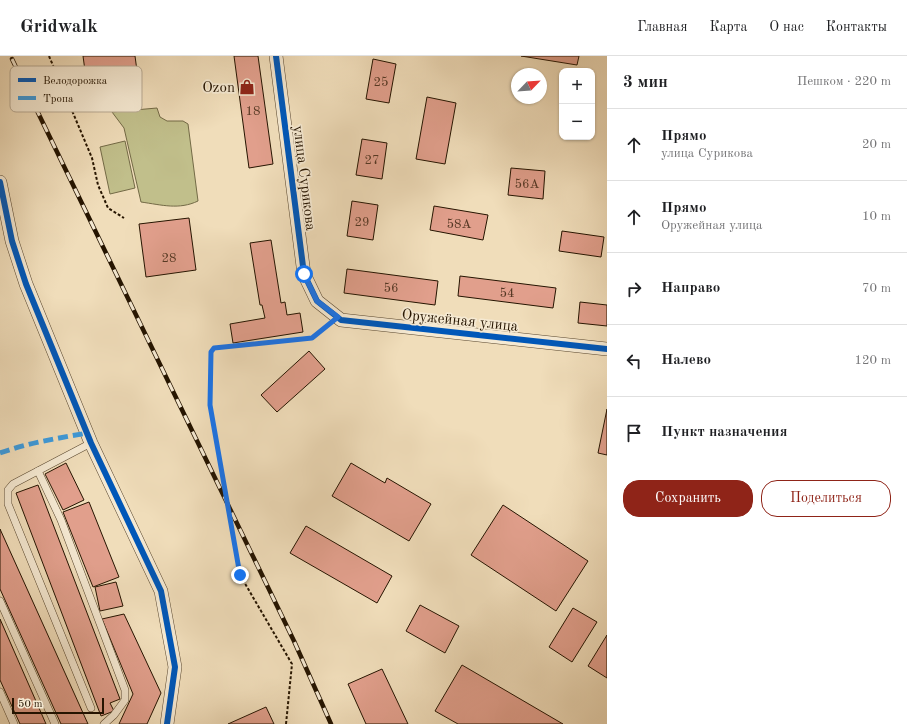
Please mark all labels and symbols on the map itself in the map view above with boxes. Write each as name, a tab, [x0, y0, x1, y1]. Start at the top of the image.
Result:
legend	[10, 66, 142, 112]
north arrow	[511, 68, 547, 104]
text: Велодорожка	[43, 76, 108, 87]
house number: 25	[373, 76, 389, 89]
shop icon: Ozon	[238, 78, 256, 96]
place label: Ozon	[202, 81, 235, 96]
text: Тропа	[43, 94, 74, 105]
house number: 18	[245, 105, 261, 118]
street label: улица Сурикова	[290, 125, 317, 232]
house number: 27	[364, 154, 380, 167]
house number: 56А	[514, 178, 540, 191]
house number: 29	[354, 216, 370, 229]
house number: 58А	[446, 218, 472, 231]
house number: 28	[161, 252, 177, 265]
route start	[295, 265, 313, 283]
house number: 56	[383, 282, 399, 295]
house number: 54	[499, 287, 515, 300]
street label: Оружейная улица	[401, 308, 519, 335]
route end	[231, 566, 249, 584]
scale bar	[12, 696, 104, 715]

